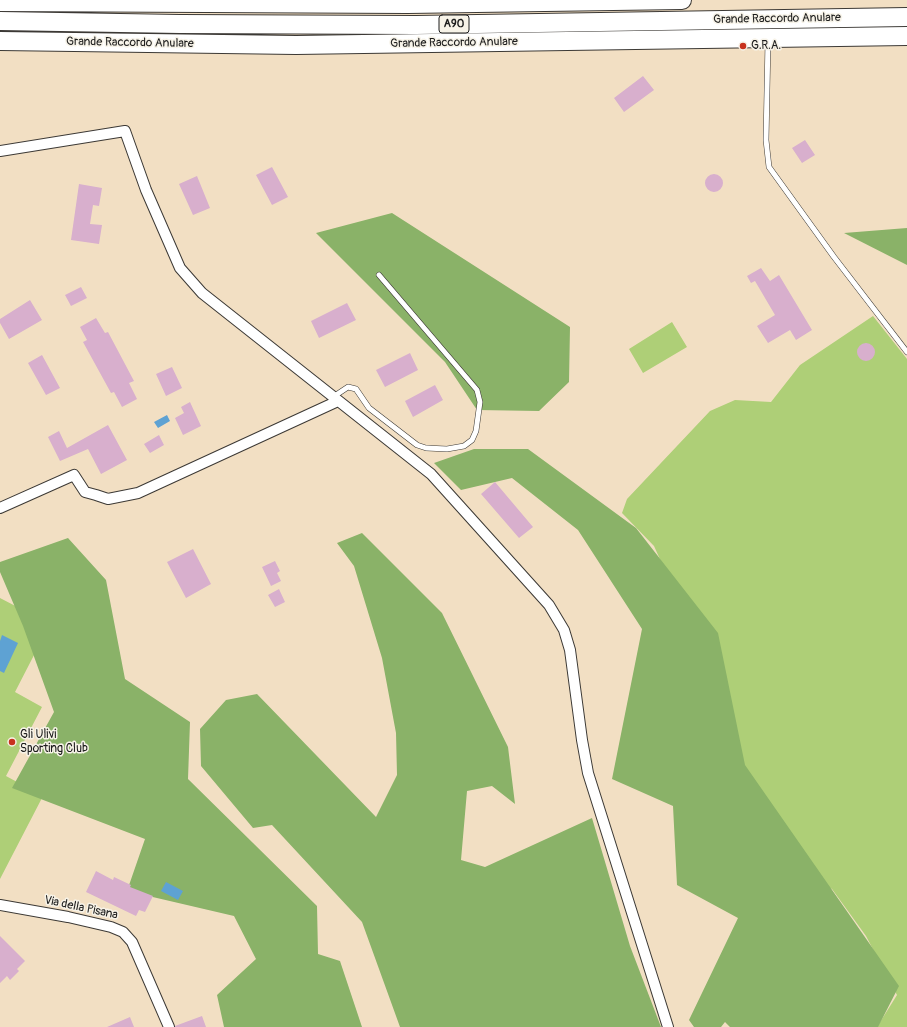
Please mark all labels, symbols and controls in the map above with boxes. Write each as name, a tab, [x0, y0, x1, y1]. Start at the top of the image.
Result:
street label: Grande Raccordo Anulare	[713, 11, 841, 27]
road number: A90	[439, 15, 469, 33]
street label: Grande Raccordo Anulare	[66, 35, 194, 51]
street label: Grande Raccordo Anulare	[390, 35, 518, 51]
place label: G.R.A.	[751, 39, 781, 53]
marker: G.R.A.	[738, 41, 748, 51]
place label: Gli Ulivi Sporting Club	[20, 728, 88, 756]
marker: Gli Ulivi Sporting Club	[7, 737, 17, 747]
street label: Via della Pisana	[43, 893, 119, 923]

